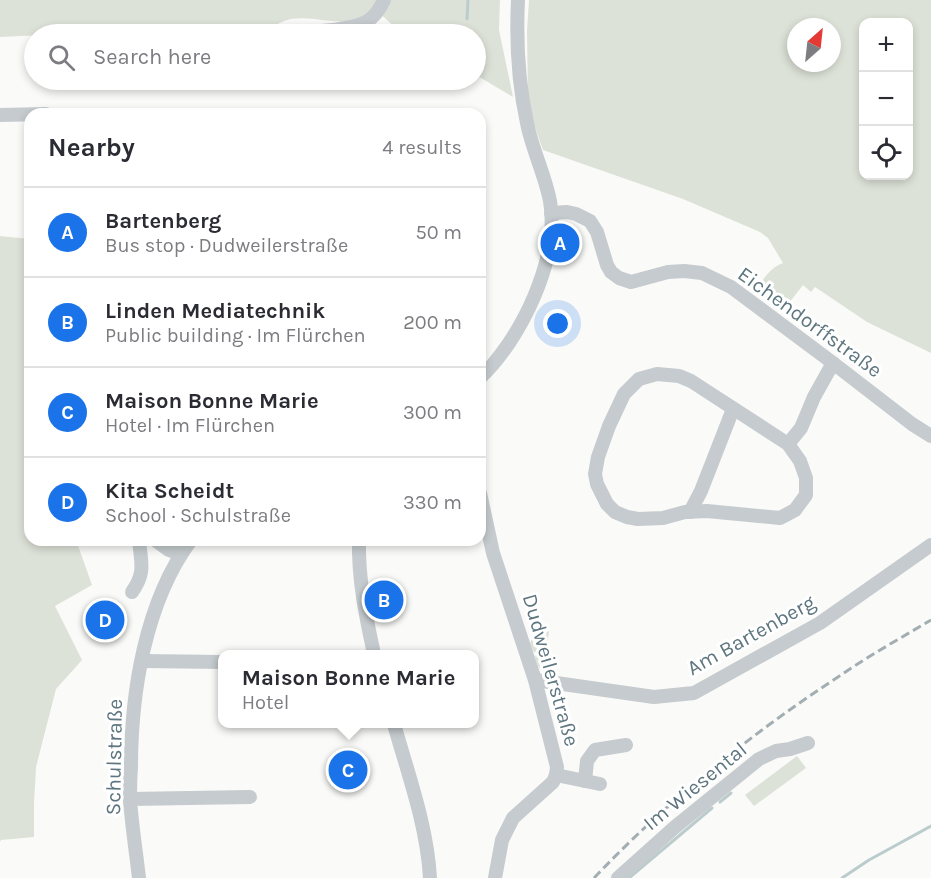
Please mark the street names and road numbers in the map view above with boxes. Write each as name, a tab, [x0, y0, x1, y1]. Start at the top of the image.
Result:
street label: Eichendorffstraße	[733, 262, 887, 382]
street label: Am Bartenberg	[683, 590, 819, 680]
street label: Dudweilerstraße	[518, 591, 584, 749]
street label: Schulstraße	[101, 699, 127, 815]
street label: Im Wiesental	[638, 737, 752, 835]

